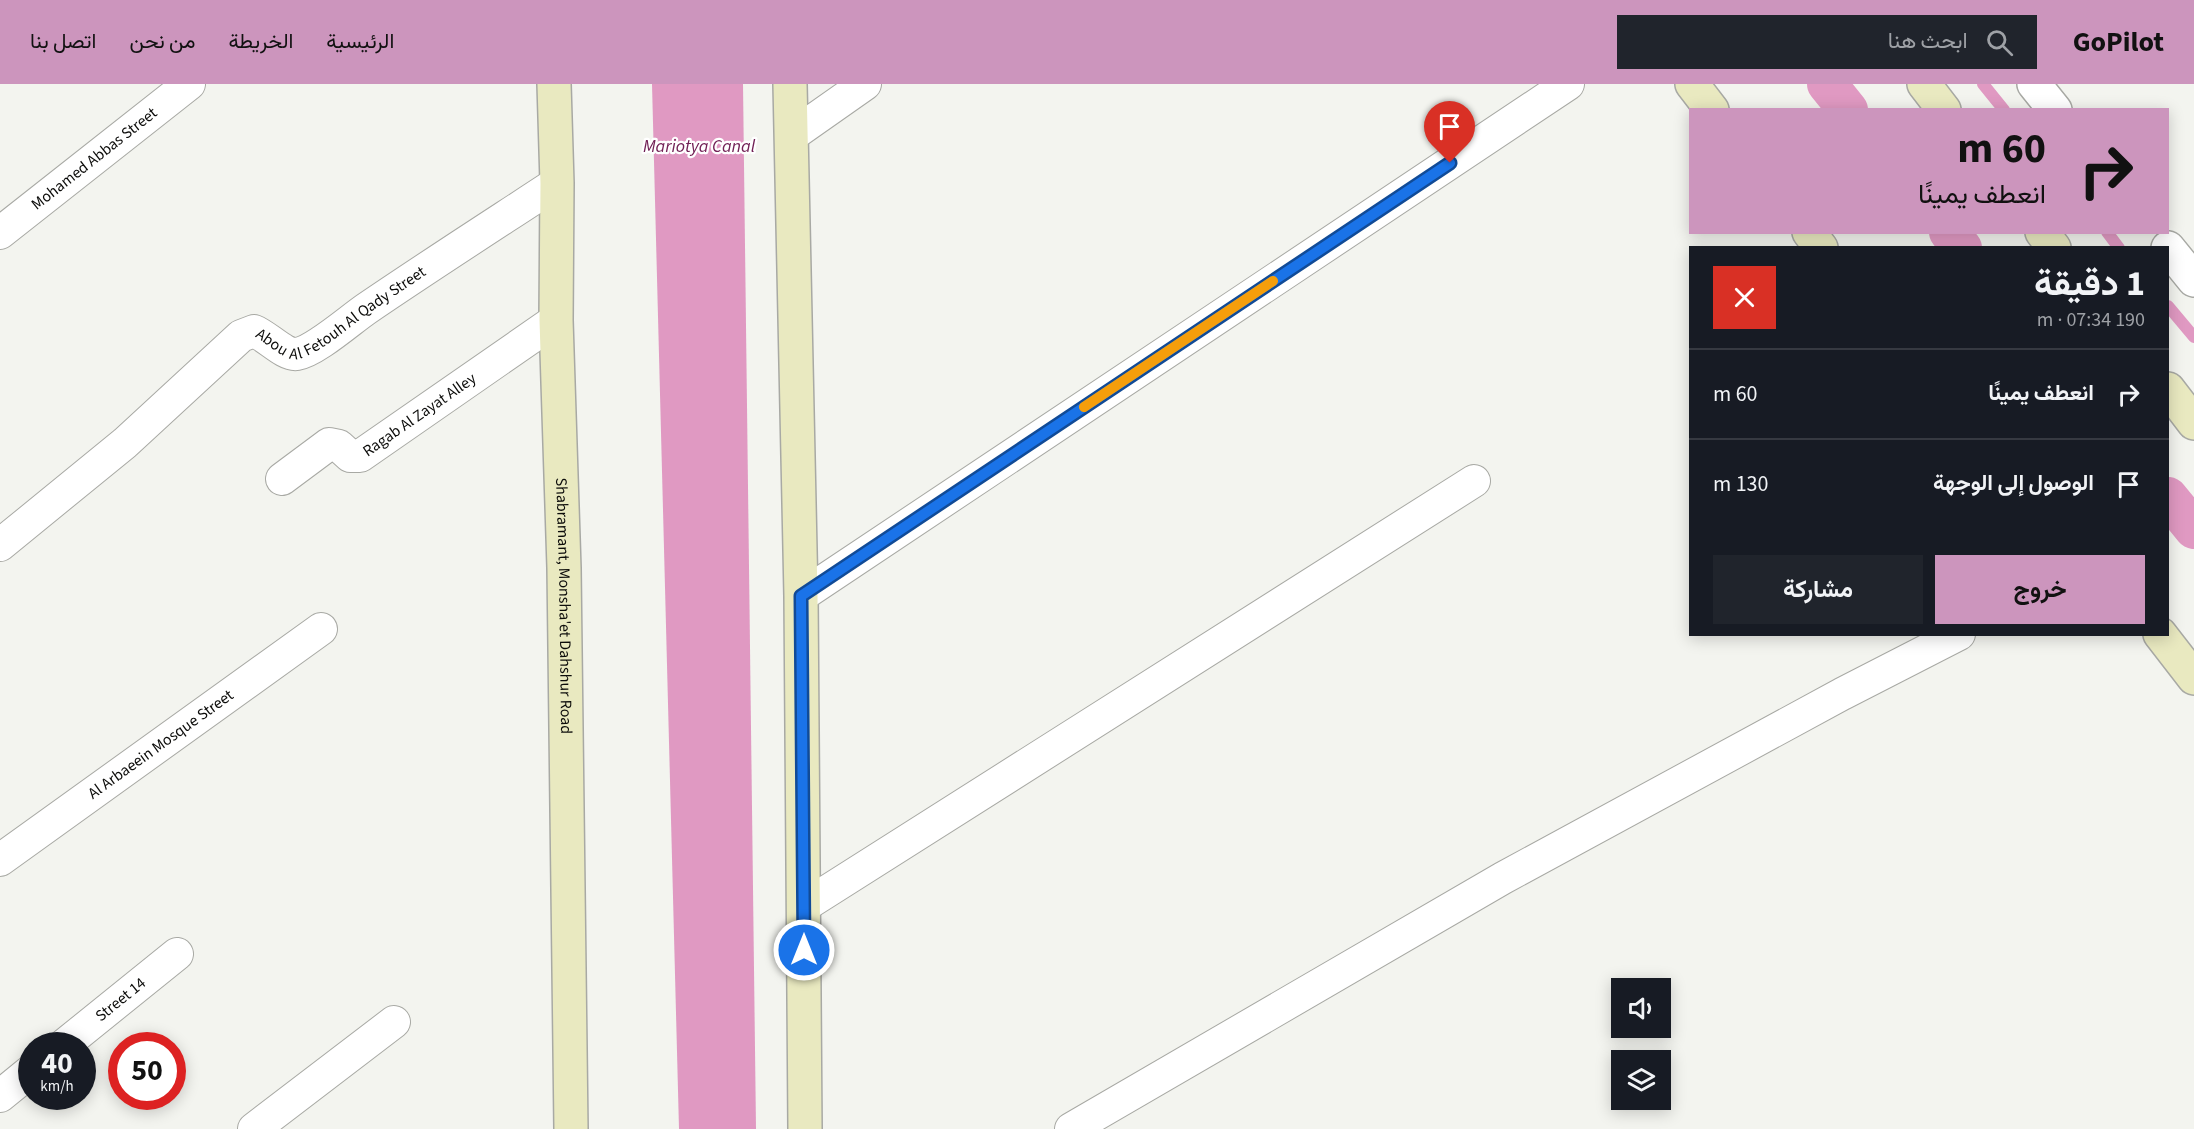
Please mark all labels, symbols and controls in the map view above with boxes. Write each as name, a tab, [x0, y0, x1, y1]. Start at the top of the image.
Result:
search box	[1617, 15, 2037, 69]
text: GoPilot	[2073, 22, 2164, 62]
text: ابحث هنا	[1888, 25, 1968, 57]
text: اتصل بنا	[30, 26, 96, 56]
text: من نحن	[129, 26, 195, 56]
text: الخريطة	[228, 26, 293, 56]
text: الرئيسية	[326, 26, 394, 56]
icon: search	[1983, 26, 2016, 59]
pin	[1424, 101, 1475, 163]
street label: Mohamed Abbas Street	[27, 102, 162, 215]
icon: arrive	[1433, 110, 1466, 143]
text: 60 m	[1957, 119, 2046, 179]
icon: right	[2067, 132, 2145, 210]
water label: Mariotya Canal	[643, 134, 756, 159]
text: انعطف يمينًا	[1918, 175, 2046, 214]
text: 1 دقيقة	[2034, 258, 2145, 309]
street label: Abou Al Fetouh Al Qady Street	[251, 261, 431, 366]
button: close	[1713, 266, 1776, 329]
text: 190 m · 07:34	[2037, 306, 2145, 334]
street label: Ragab Al Zayat Alley	[358, 367, 481, 462]
text: انعطف يمينًا	[1988, 377, 2094, 409]
text: 60 m	[1713, 378, 1758, 410]
icon: right	[2112, 378, 2145, 411]
text: الوصول إلى الوجهة	[1933, 467, 2094, 499]
text: 130 m	[1713, 468, 1768, 500]
icon: arrive	[2112, 468, 2145, 501]
street label: Shabramant, Monsha'et Dahshur Road	[550, 477, 577, 734]
button: مشاركة	[1713, 555, 1923, 624]
button: خروج	[1935, 555, 2145, 624]
street label: Al Arbaeein Mosque Street	[83, 684, 238, 804]
position arrow	[772, 918, 836, 982]
street label: Street 14	[91, 972, 151, 1027]
map controls	[1611, 978, 1671, 1110]
button: sound	[1611, 978, 1671, 1038]
speed limit sign: 50	[108, 1032, 186, 1110]
text: 40	[41, 1042, 73, 1085]
button: layers	[1611, 1050, 1671, 1110]
text: km/h	[40, 1076, 74, 1097]

